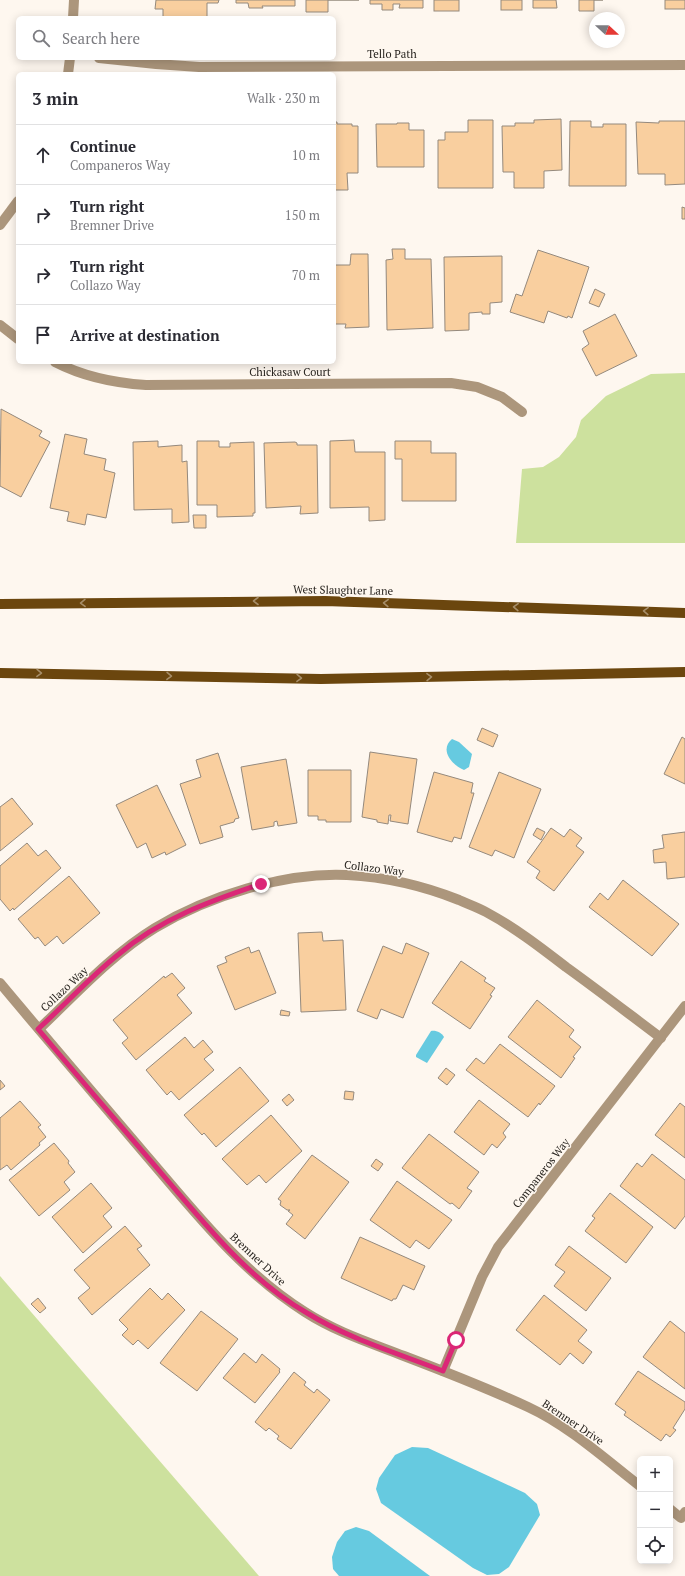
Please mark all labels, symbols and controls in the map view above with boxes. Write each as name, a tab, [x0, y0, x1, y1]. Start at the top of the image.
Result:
north arrow	[589, 12, 625, 48]
search box	[16, 16, 336, 60]
icon: search	[30, 27, 52, 49]
text: Search here	[62, 28, 140, 48]
street label: Tello Path	[367, 47, 417, 61]
text: 3 min	[32, 87, 79, 110]
text: Walk · 230 m	[247, 89, 320, 107]
text: Continue	[70, 136, 136, 156]
icon: ahead	[32, 144, 54, 166]
text: 10 m	[292, 146, 320, 164]
text: Companeros Way	[70, 156, 170, 174]
text: Turn right	[70, 196, 145, 216]
icon: right	[32, 204, 54, 226]
text: 150 m	[285, 206, 320, 224]
text: Bremner Drive	[70, 216, 154, 234]
text: Turn right	[70, 256, 145, 276]
icon: right	[32, 264, 54, 286]
text: 70 m	[292, 266, 320, 284]
text: Collazo Way	[70, 276, 141, 294]
icon: arrive	[32, 324, 54, 346]
text: Arrive at destination	[70, 325, 220, 345]
street label: Chickasaw Court	[249, 365, 331, 379]
street label: West Slaughter Lane	[293, 582, 394, 598]
one-way arrow	[253, 597, 259, 605]
one-way arrow	[80, 599, 86, 607]
one-way arrow	[383, 599, 389, 607]
one-way arrow	[513, 603, 519, 611]
one-way arrow	[643, 607, 649, 616]
one-way arrow	[36, 669, 42, 678]
one-way arrow	[166, 672, 172, 680]
one-way arrow	[426, 673, 432, 681]
one-way arrow	[296, 674, 302, 683]
street label: Collazo Way	[343, 857, 405, 879]
route end	[252, 875, 270, 893]
street label: Collazo Way	[37, 963, 91, 1014]
street label: Companeros Way	[509, 1135, 573, 1211]
street label: Bremner Drive	[227, 1230, 289, 1289]
route start	[447, 1331, 465, 1349]
street label: Bremner Drive	[540, 1396, 607, 1448]
map controls	[637, 1456, 673, 1564]
button: +	[637, 1456, 673, 1492]
button: −	[637, 1492, 673, 1528]
button: locate	[637, 1528, 673, 1564]

